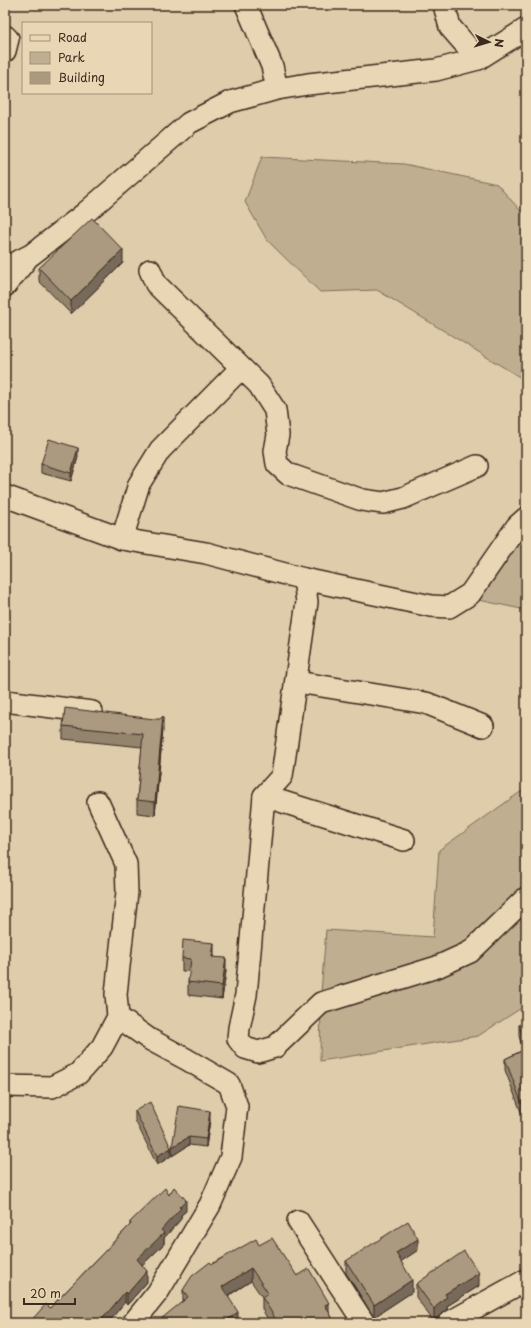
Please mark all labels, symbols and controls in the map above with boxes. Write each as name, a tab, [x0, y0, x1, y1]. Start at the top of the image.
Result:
legend	[22, 22, 152, 94]
north arrow	[469, 22, 509, 62]
text: Road	[58, 28, 87, 46]
text: N	[491, 38, 508, 48]
text: Park	[58, 48, 85, 66]
text: Building	[58, 68, 105, 86]
scale bar	[24, 1280, 75, 1306]
text: 20 m	[30, 1284, 61, 1302]

